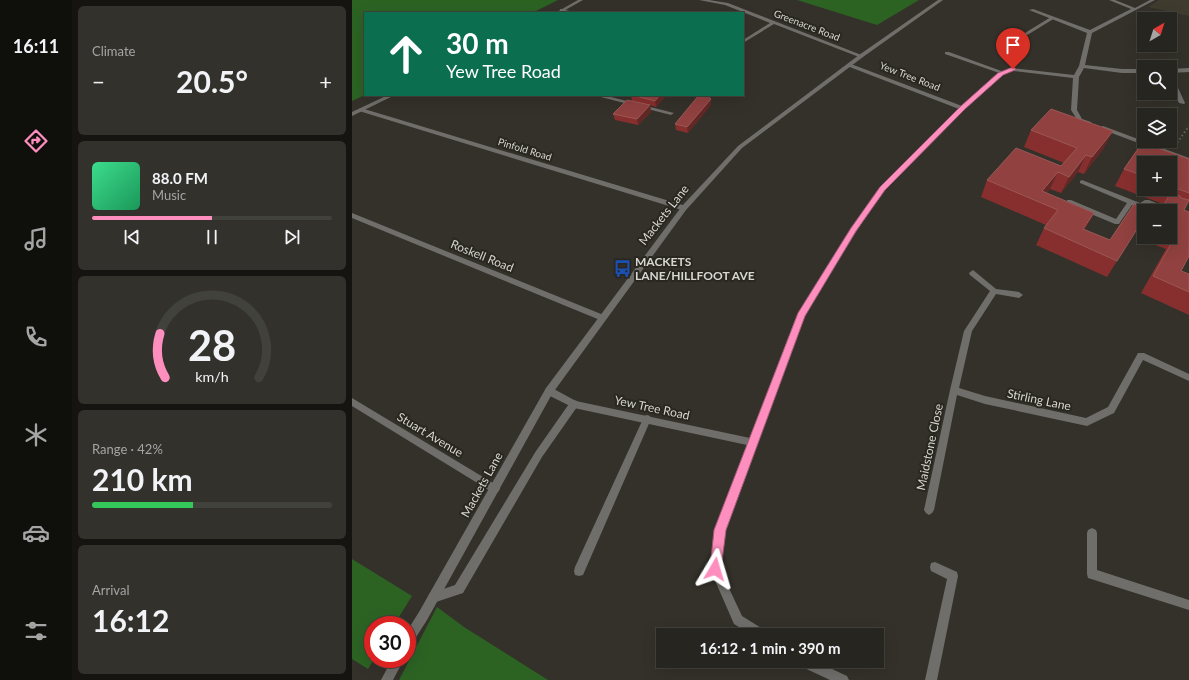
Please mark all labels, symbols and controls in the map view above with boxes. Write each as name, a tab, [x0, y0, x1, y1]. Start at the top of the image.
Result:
street label: Greenacre Road	[772, 7, 842, 43]
north arrow	[1137, 12, 1177, 52]
map controls	[1137, 12, 1177, 244]
text: 30 m	[446, 26, 509, 60]
icon: ahead	[380, 28, 432, 80]
pin	[996, 28, 1030, 69]
icon: arrive	[1002, 34, 1024, 56]
text: 16:11	[13, 35, 59, 57]
text: Climate	[92, 43, 135, 59]
street label: Yew Tree Road	[878, 59, 942, 93]
text: Yew Tree Road	[446, 60, 561, 82]
button: search	[1137, 60, 1177, 100]
text: 20.5°	[176, 63, 248, 99]
text: −	[92, 68, 105, 95]
text: +	[319, 68, 332, 95]
button: layers	[1137, 108, 1177, 148]
icon: directions	[22, 127, 50, 155]
street label: Pinfold Road	[497, 135, 553, 163]
button: +	[1137, 156, 1177, 196]
text: 88.0 FM	[152, 169, 208, 187]
street label: Mackets Lane	[635, 182, 692, 248]
text: Music	[152, 187, 186, 203]
button: −	[1137, 204, 1177, 244]
icon: music	[22, 225, 50, 253]
icon: previous	[121, 226, 143, 248]
icon: pause	[201, 226, 223, 248]
icon: next	[281, 226, 303, 248]
street label: Roskell Road	[449, 236, 516, 275]
place label: MACKETS LANE/HILLFOOT AVE	[635, 254, 755, 283]
bus stop icon: MACKETS LANE/HILLFOOT AVE	[612, 259, 632, 279]
text: 28	[188, 320, 236, 370]
icon: phone	[22, 323, 50, 351]
text: km/h	[195, 368, 229, 385]
street label: Stirling Lane	[1006, 385, 1072, 414]
street label: Yew Tree Road	[613, 392, 691, 423]
street label: Maidstone Close	[913, 402, 946, 492]
street label: Stuart Avenue	[395, 409, 466, 460]
icon: climate	[22, 421, 50, 449]
text: Range · 42%	[92, 441, 163, 457]
street label: Mackets Lane	[457, 449, 506, 520]
text: 210 km	[92, 461, 193, 497]
icon: car	[22, 519, 50, 547]
position arrow	[694, 548, 736, 590]
text: Arrival	[92, 582, 129, 598]
text: 16:12	[92, 602, 169, 638]
speed limit sign: 30	[364, 616, 416, 668]
icon: filters	[22, 617, 50, 645]
text: 16:12 · 1 min · 390 m	[700, 639, 840, 657]

